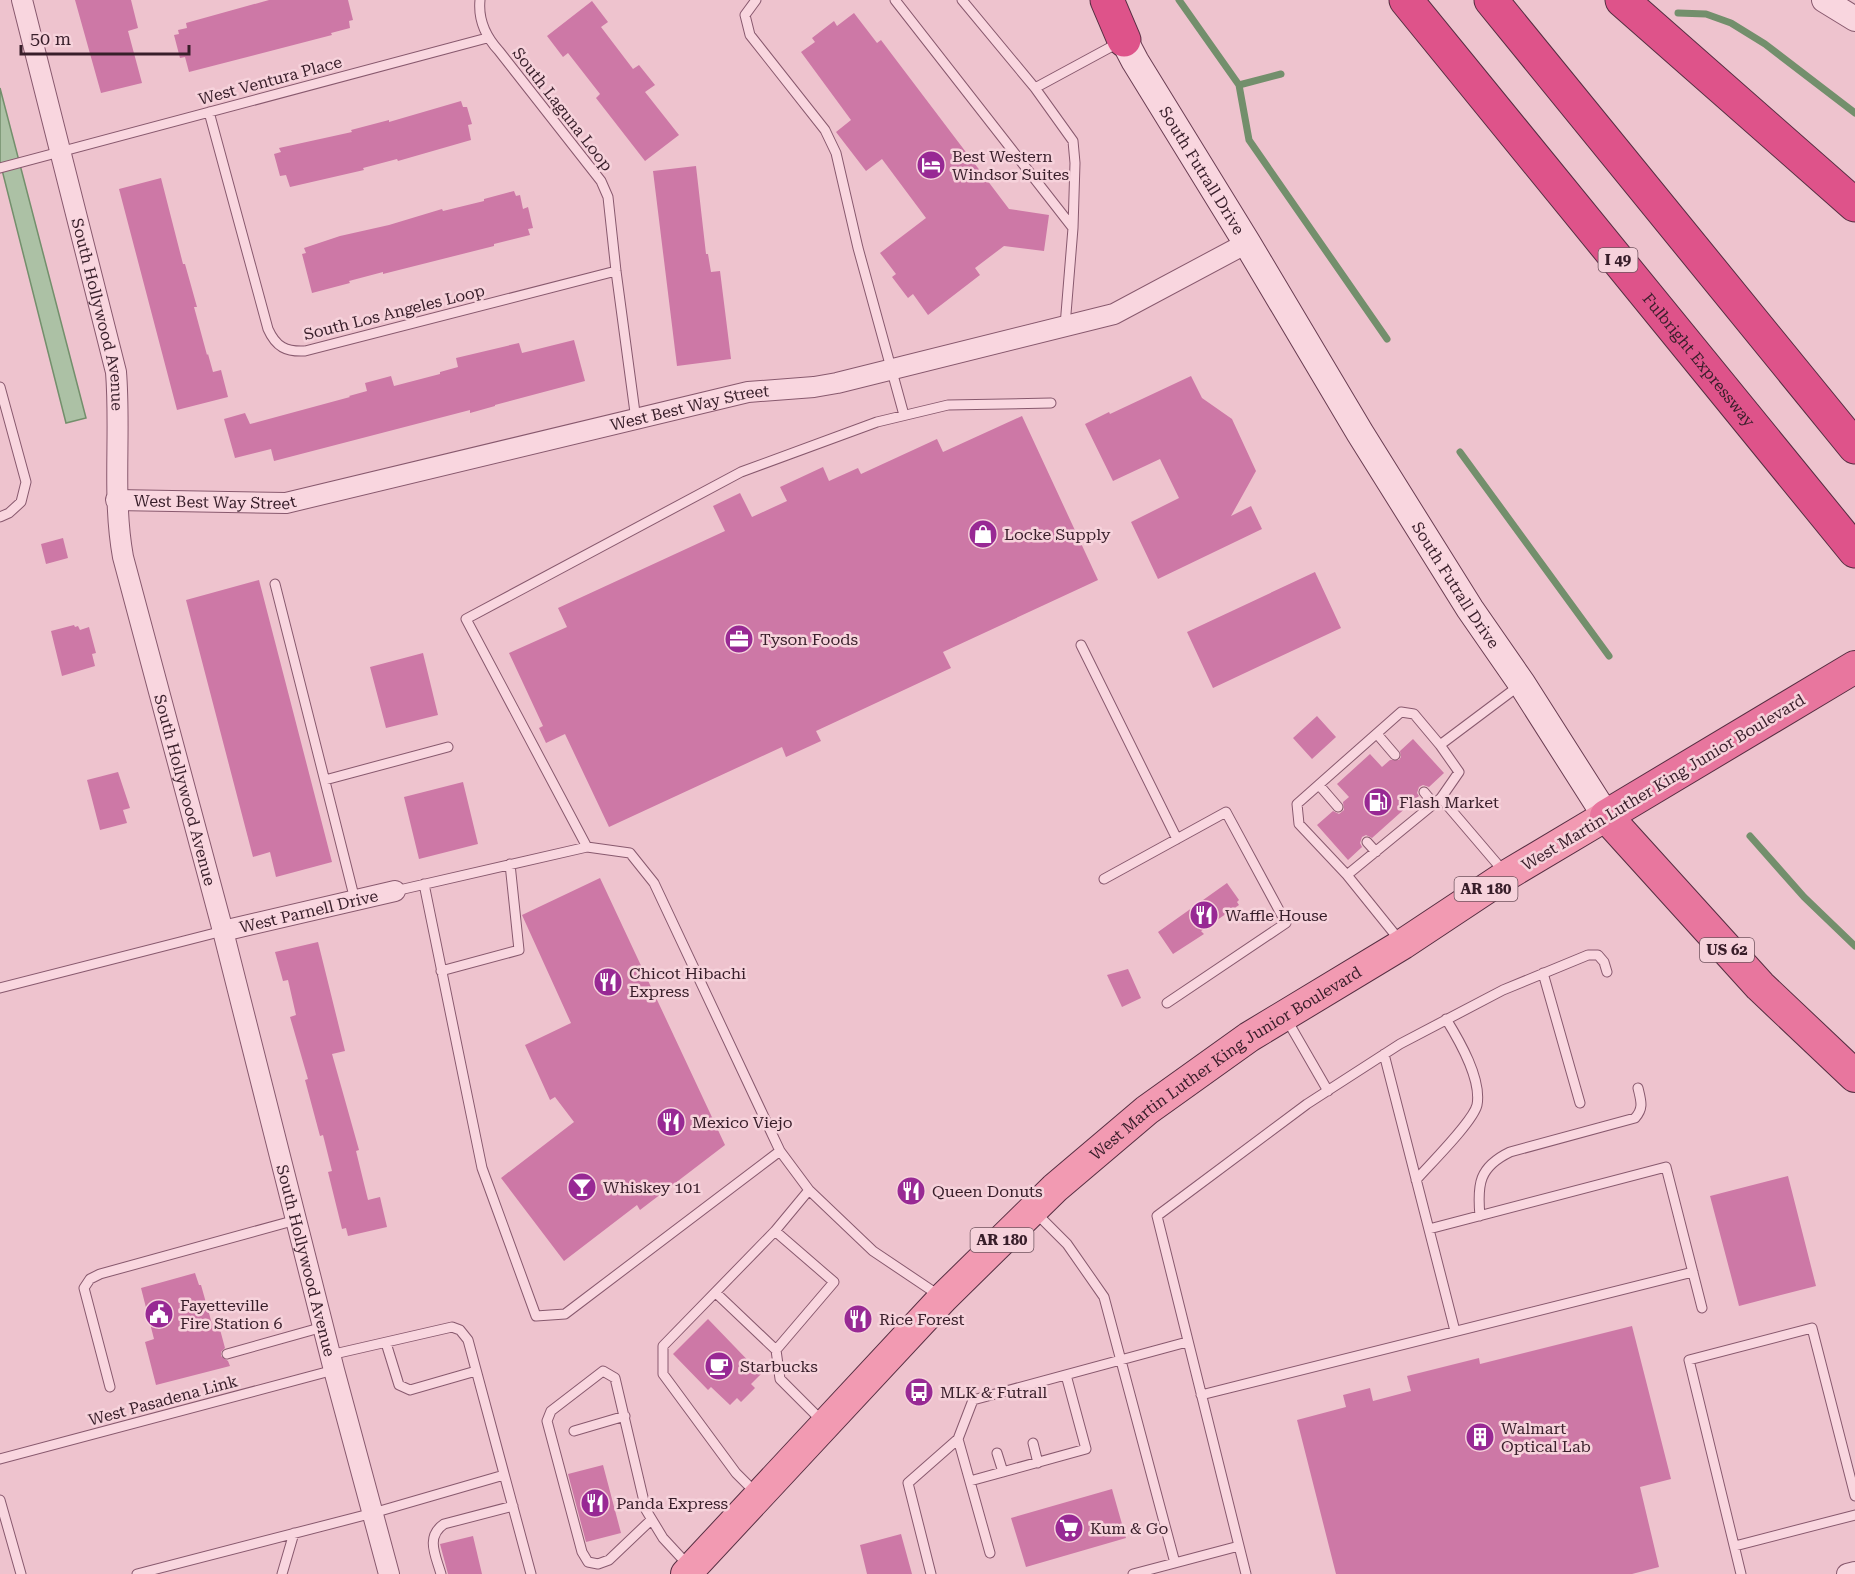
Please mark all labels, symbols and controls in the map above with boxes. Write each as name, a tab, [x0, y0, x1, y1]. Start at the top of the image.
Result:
scale bar	[21, 18, 189, 56]
text: 50 m	[30, 28, 71, 49]
street label: South Laguna Loop	[509, 44, 617, 175]
street label: West Ventura Place	[196, 52, 344, 109]
street label: South Futrall Drive	[1155, 103, 1248, 238]
place label: Best Western Windsor Suites	[952, 147, 1070, 184]
hotel icon: Best Western Windsor Suites	[915, 149, 947, 181]
street label: South Hollywood Avenue	[67, 216, 127, 411]
road number: I 49	[1598, 248, 1638, 272]
street label: South Los Angeles Loop	[302, 281, 487, 344]
street label: Fulbright Expressway	[1639, 289, 1759, 431]
street label: West Best Way Street	[608, 381, 770, 435]
street label: West Best Way Street	[134, 491, 298, 513]
shop icon: Locke Supply	[967, 518, 999, 550]
street label: South Futrall Drive	[1408, 518, 1503, 652]
place label: Locke Supply	[1004, 525, 1111, 544]
office icon: Tyson Foods	[723, 623, 755, 655]
place label: Tyson Foods	[760, 630, 858, 649]
street label: West Martin Luther King Junior Boulevard	[1518, 690, 1808, 875]
street label: South Hollywood Avenue	[150, 692, 219, 888]
fuel station icon: Flash Market	[1362, 786, 1394, 818]
place label: Flash Market	[1399, 793, 1499, 812]
road number: AR 180	[1454, 877, 1518, 901]
street label: West Parnell Drive	[238, 886, 380, 937]
restaurant icon: Waffle House	[1188, 899, 1220, 931]
place label: Waffle House	[1225, 906, 1328, 925]
road number: US 62	[1700, 938, 1754, 962]
street label: West Martin Luther King Junior Boulevard	[1086, 962, 1365, 1164]
place label: Chicot Hibachi Express	[629, 964, 746, 1001]
restaurant icon: Chicot Hibachi Express	[592, 966, 624, 998]
restaurant icon: Mexico Viejo	[655, 1106, 687, 1138]
place label: Mexico Viejo	[692, 1113, 793, 1132]
street label: South Hollywood Avenue	[272, 1163, 339, 1359]
bar icon: Whiskey 101	[566, 1171, 598, 1203]
restaurant icon: Queen Donuts	[895, 1175, 927, 1207]
place label: Whiskey 101	[603, 1178, 701, 1197]
place label: Queen Donuts	[932, 1182, 1043, 1201]
road number: AR 180	[970, 1228, 1034, 1252]
place label: Fayetteville Fire Station 6	[180, 1296, 283, 1333]
public building icon: Fayetteville Fire Station 6	[143, 1298, 175, 1330]
restaurant icon: Rice Forest	[842, 1303, 874, 1335]
place label: Rice Forest	[879, 1310, 965, 1329]
cafe icon: Starbucks	[703, 1350, 735, 1382]
place label: Starbucks	[740, 1357, 818, 1376]
street label: West Pasadena Link	[86, 1371, 240, 1430]
bus stop icon: MLK & Futrall	[903, 1376, 935, 1408]
place label: MLK & Futrall	[940, 1383, 1047, 1402]
place label: Walmart Optical Lab	[1501, 1419, 1591, 1456]
building icon: Walmart Optical Lab	[1464, 1421, 1496, 1453]
restaurant icon: Panda Express	[579, 1487, 611, 1519]
place label: Panda Express	[616, 1494, 728, 1513]
supermarket icon: Kum & Go	[1053, 1512, 1085, 1544]
place label: Kum & Go	[1090, 1519, 1168, 1538]

